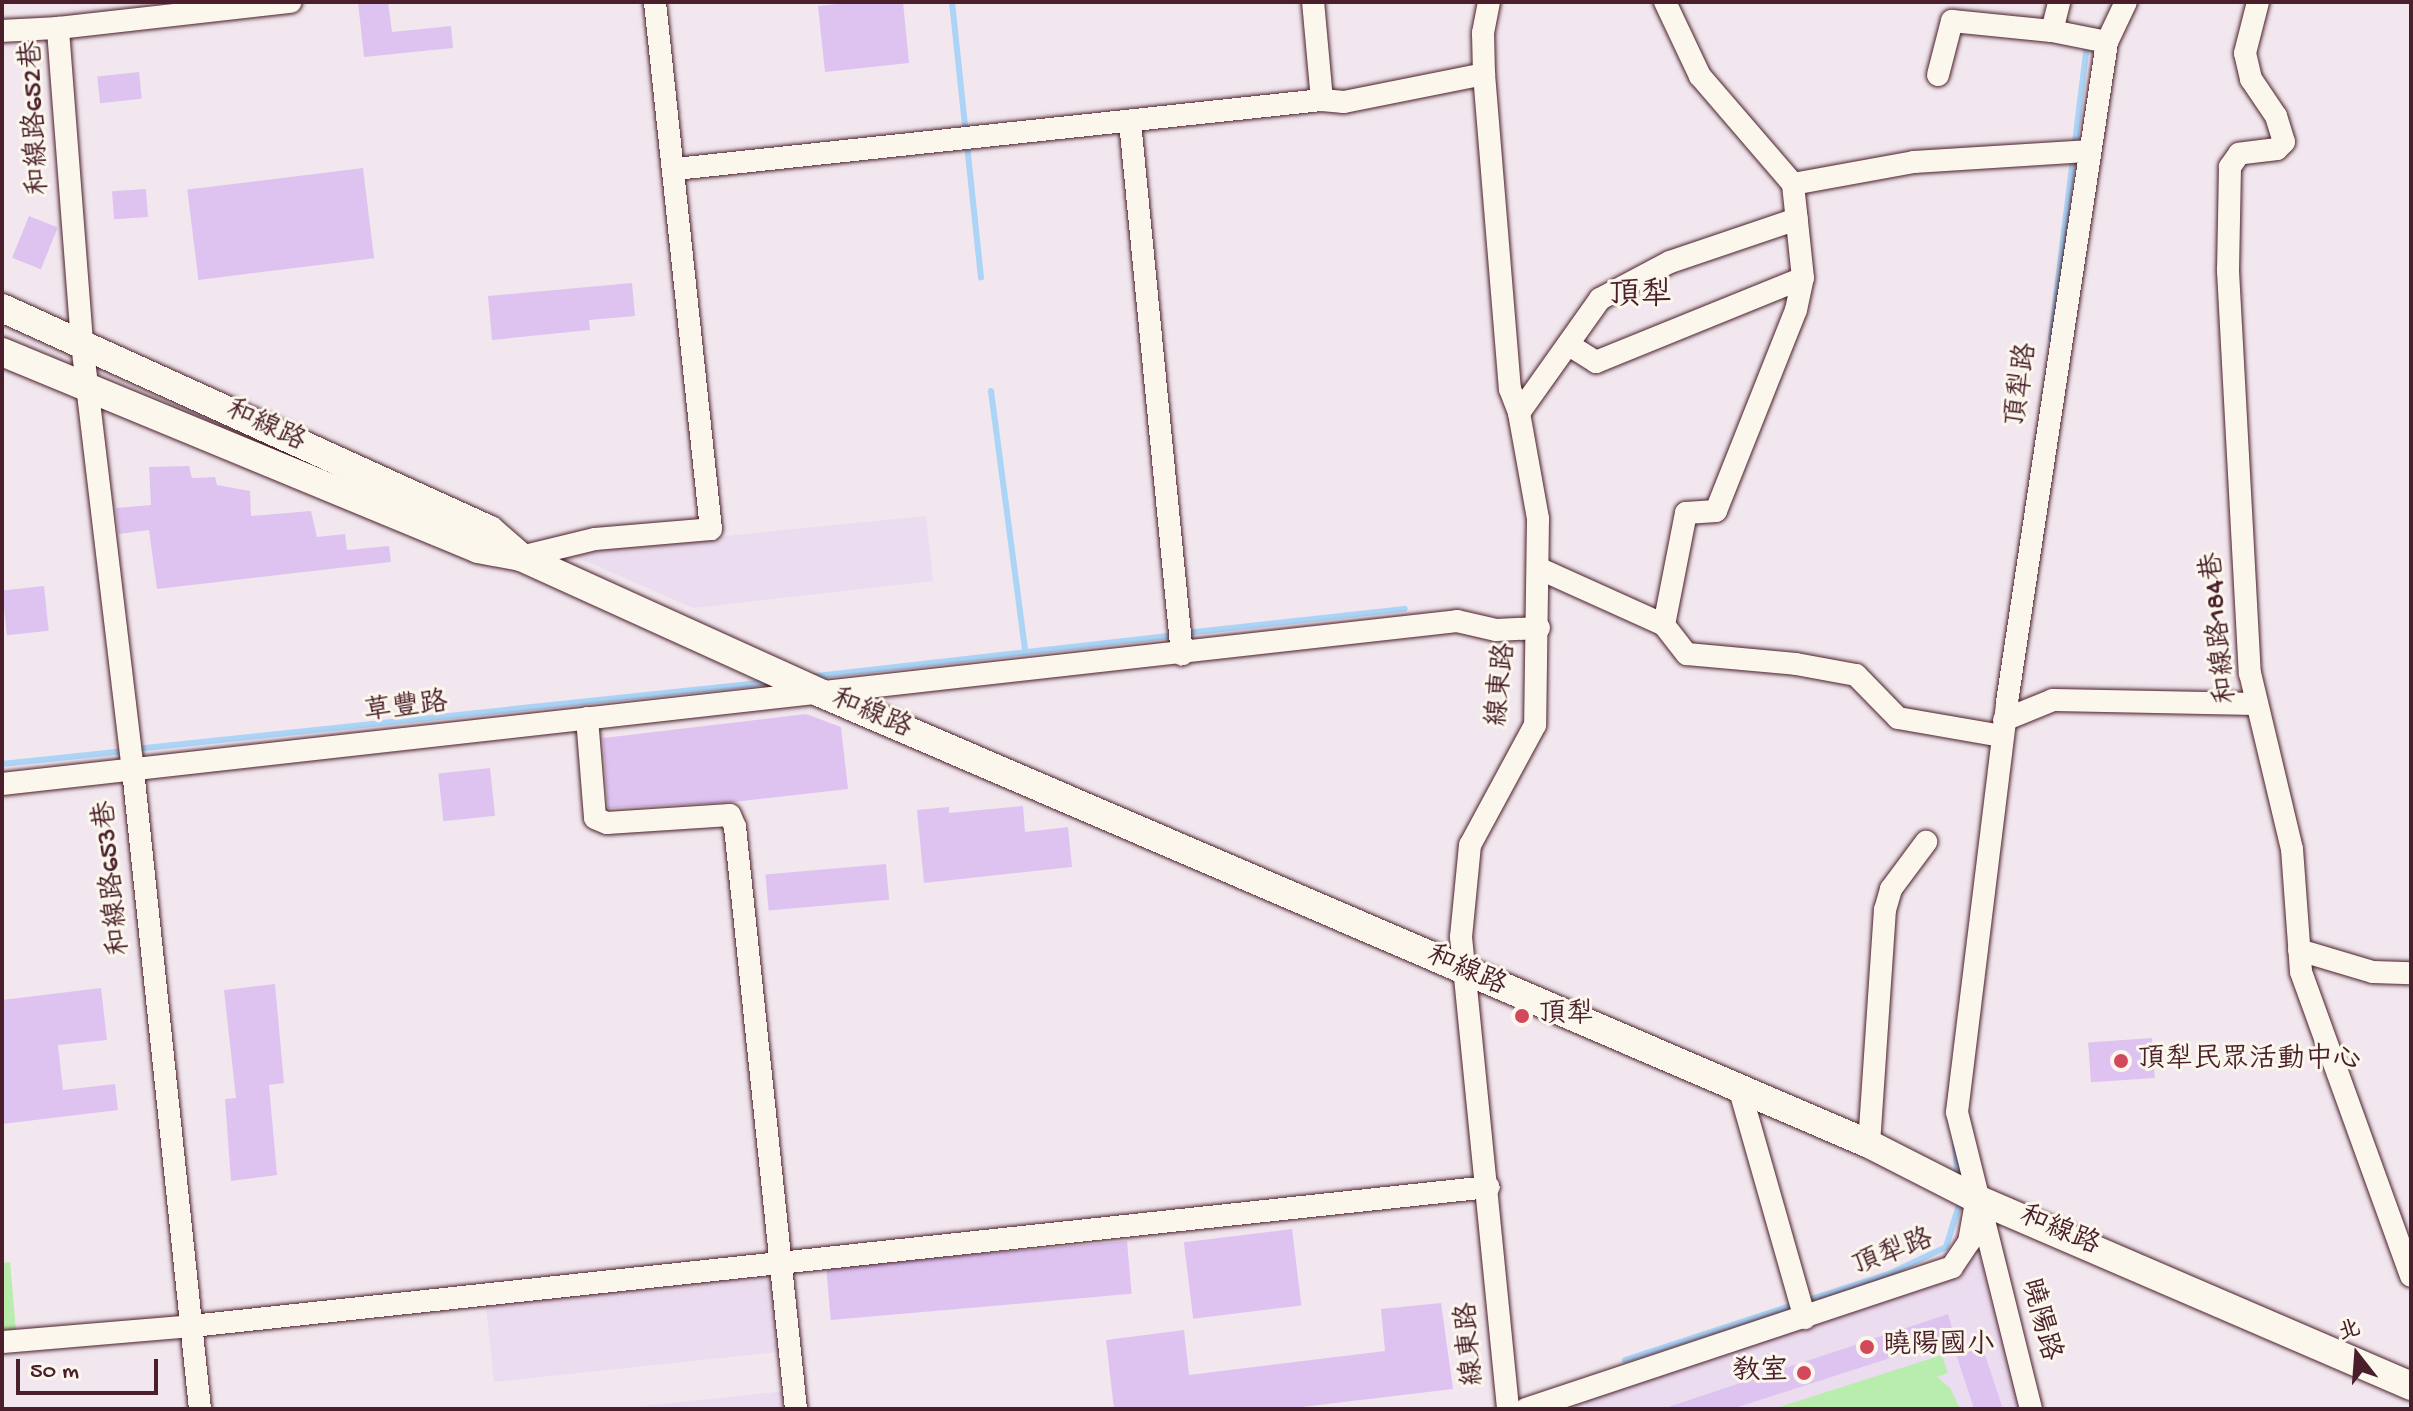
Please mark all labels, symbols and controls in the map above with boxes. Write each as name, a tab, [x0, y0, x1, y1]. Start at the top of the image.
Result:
street label: 和線路652巷	[16, 40, 58, 196]
district label: 頂犁	[1608, 278, 1672, 316]
street label: 頂犁路	[2001, 341, 2045, 429]
street label: 和線路	[220, 394, 310, 460]
street label: 和線路184巷	[2196, 551, 2246, 705]
street label: 線東路	[1482, 641, 1524, 729]
street label: 和線路	[826, 683, 916, 747]
street label: 草豐路	[362, 687, 450, 731]
street label: 和線路653巷	[89, 799, 139, 957]
street label: 和線路	[1421, 940, 1511, 1004]
place label: 頂犁	[1538, 999, 1594, 1033]
marker: 頂犁	[1513, 1007, 1531, 1025]
place label: 頂犁民眾活動中心	[2137, 1044, 2361, 1078]
marker: 頂犁民眾活動中心	[2112, 1052, 2130, 1070]
street label: 和線路	[2014, 1200, 2104, 1264]
street label: 頂犁路	[1848, 1223, 1938, 1285]
street label: 曉陽路	[2012, 1275, 2066, 1365]
street label: 線東路	[1452, 1301, 1492, 1387]
north arrow	[2317, 1315, 2397, 1395]
text: 北	[2336, 1316, 2364, 1348]
place label: 曉陽國小	[1883, 1330, 1995, 1364]
marker: 曉陽國小	[1858, 1338, 1876, 1356]
scale bar	[20, 1343, 162, 1393]
place label: 教室	[1732, 1356, 1788, 1390]
text: 50 m	[30, 1358, 79, 1387]
marker: 教室	[1795, 1364, 1813, 1382]

